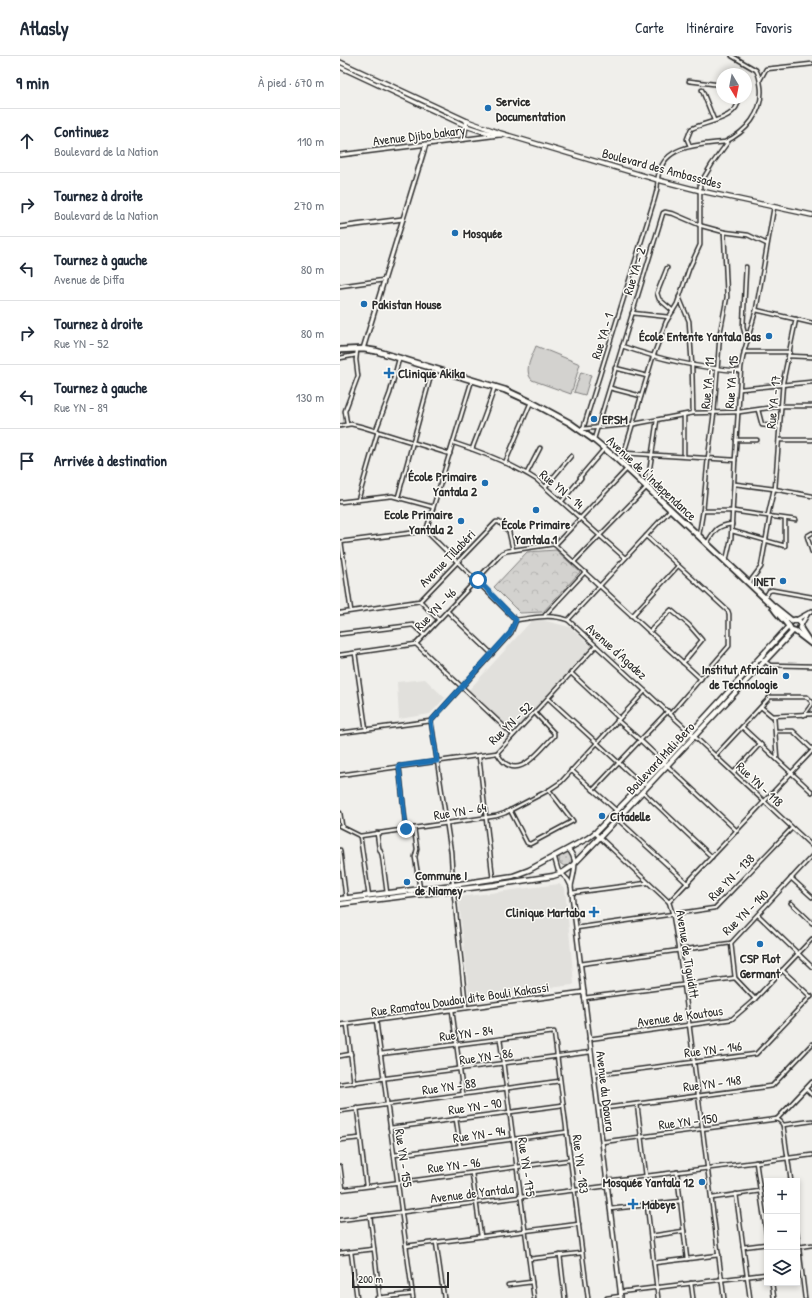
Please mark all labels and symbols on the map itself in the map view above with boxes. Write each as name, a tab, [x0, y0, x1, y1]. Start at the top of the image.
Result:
north arrow	[716, 68, 752, 104]
place label: Service Documentation	[496, 92, 566, 125]
marker: Service Documentation	[483, 103, 493, 113]
street label: Avenue Djibo bakary	[372, 120, 467, 150]
street label: Boulevard des Ambassades	[600, 143, 724, 193]
place label: Mosquée	[463, 224, 503, 243]
marker: Mosquée	[450, 228, 460, 238]
street label: Rue YA - 2	[618, 245, 650, 297]
place label: Pakistan House	[372, 295, 443, 313]
marker: Pakistan House	[359, 299, 369, 309]
street label: Rue YA - 1	[586, 310, 618, 361]
place label: École Entente Yantala Bas	[639, 327, 761, 345]
marker: École Entente Yantala Bas	[764, 331, 774, 341]
street label: Rue YA - 15	[720, 354, 742, 409]
street label: Rue YA - 11	[696, 356, 718, 410]
place label: Clinique Akika	[398, 364, 466, 383]
marker: Clinique Akika	[383, 367, 395, 379]
street label: Rue YA - 17	[761, 374, 785, 430]
place label: EPSM	[602, 410, 628, 428]
marker: EPSM	[589, 414, 599, 424]
street label: Avenue de l'Independance	[603, 432, 701, 524]
street label: Rue YN - 14	[536, 465, 588, 513]
place label: École Primaire Yantala 2	[408, 467, 478, 500]
marker: École Primaire Yantala 2	[480, 478, 490, 488]
place label: Ecole Primaire Yantala 2	[384, 505, 454, 538]
marker: École Primaire Yantala 1	[531, 505, 541, 515]
place label: École Primaire Yantala 1	[502, 515, 571, 548]
marker: Ecole Primaire Yantala 2	[456, 516, 466, 526]
street label: Avenue Tillabéri	[415, 525, 479, 591]
route start	[469, 571, 487, 589]
place label: INET	[753, 572, 776, 590]
marker: INET	[778, 576, 788, 586]
street label: Rue YN - 46	[410, 584, 460, 634]
street label: Avenue d'Agadez	[583, 619, 652, 683]
place label: Institut Africain de Technologie	[702, 660, 779, 694]
marker: Institut Africain de Technologie	[781, 671, 791, 681]
street label: Rue YN - 52	[484, 698, 536, 748]
street label: Boulevard Mali Bero	[622, 718, 698, 798]
street label: Rue YN - 118	[733, 758, 788, 811]
street label: Rue YN - 64	[432, 798, 488, 824]
place label: Citadelle	[610, 807, 651, 825]
marker: Citadelle	[597, 811, 607, 821]
route end	[397, 820, 415, 838]
street label: Rue YN - 138	[704, 849, 759, 904]
place label: Commune I de Niamey	[415, 866, 467, 900]
marker: Commune I de Niamey	[402, 877, 412, 887]
street label: Rue YN - 140	[718, 885, 772, 939]
place label: Clinique Martaba	[505, 903, 586, 922]
marker: Clinique Martaba	[588, 906, 600, 918]
street label: Avenue de Tiguiditt	[672, 909, 704, 1000]
marker: CSP Flot Germant	[755, 939, 765, 949]
place label: CSP Flot Germant	[740, 949, 781, 982]
street label: Rue Ramatou Doudou dite Bouli Kakassi	[370, 978, 550, 1020]
street label: Avenue de Koutous	[636, 1001, 724, 1031]
street label: Rue YN - 84	[438, 1021, 494, 1045]
street label: Rue YN - 146	[683, 1037, 743, 1061]
street label: Rue YN - 86	[458, 1043, 514, 1069]
street label: Avenue du Daoura	[592, 1050, 620, 1132]
street label: Rue YN - 148	[682, 1070, 742, 1095]
street label: Rue YN - 88	[421, 1073, 478, 1099]
street label: Rue YN - 90	[447, 1093, 503, 1119]
street label: Rue YN - 150	[658, 1108, 719, 1134]
street label: Rue YN - 94	[452, 1121, 507, 1147]
street label: Rue YN - 155	[391, 1128, 417, 1189]
street label: Rue YN - 183	[568, 1133, 594, 1195]
street label: Rue YN - 175	[514, 1136, 540, 1198]
street label: Rue YN - 96	[427, 1153, 481, 1177]
place label: Mosquée Yantala 12	[603, 1173, 695, 1192]
marker: Mosquée Yantala 12	[697, 1177, 707, 1187]
street label: Avenue de Yantala	[429, 1179, 515, 1207]
place label: Mabeye	[642, 1195, 677, 1214]
marker: Mabeye	[627, 1198, 639, 1210]
scale bar	[352, 1270, 449, 1289]

